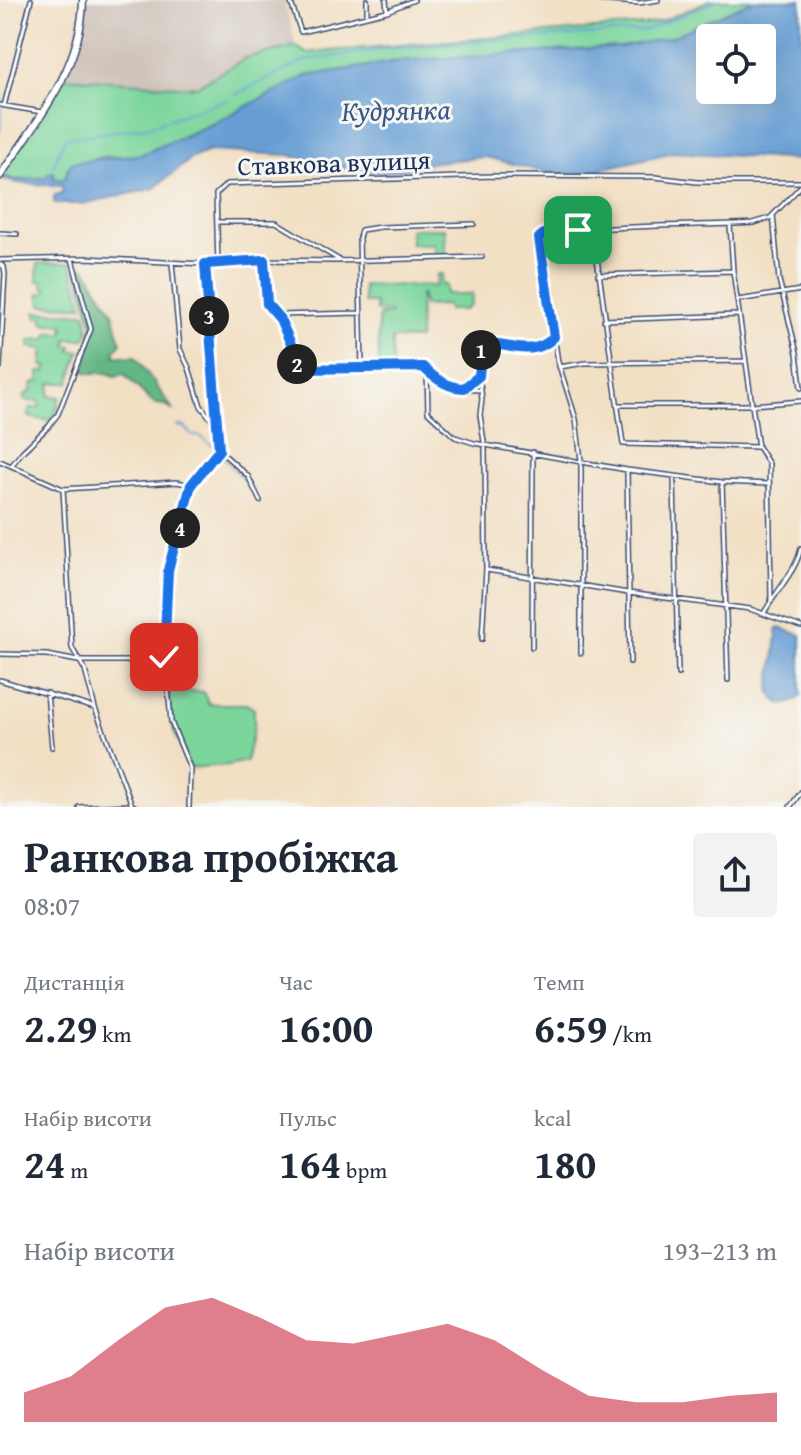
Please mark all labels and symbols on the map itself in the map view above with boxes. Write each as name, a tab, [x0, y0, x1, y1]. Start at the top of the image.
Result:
water label: Кудрянка	[341, 88, 451, 131]
street label: Ставкова вулиця	[237, 140, 431, 185]
pin	[544, 196, 612, 264]
pin: 3	[189, 296, 229, 336]
pin: 1	[461, 330, 501, 370]
pin: 2	[277, 344, 317, 384]
pin: 4	[160, 508, 200, 548]
pin	[130, 623, 198, 691]

